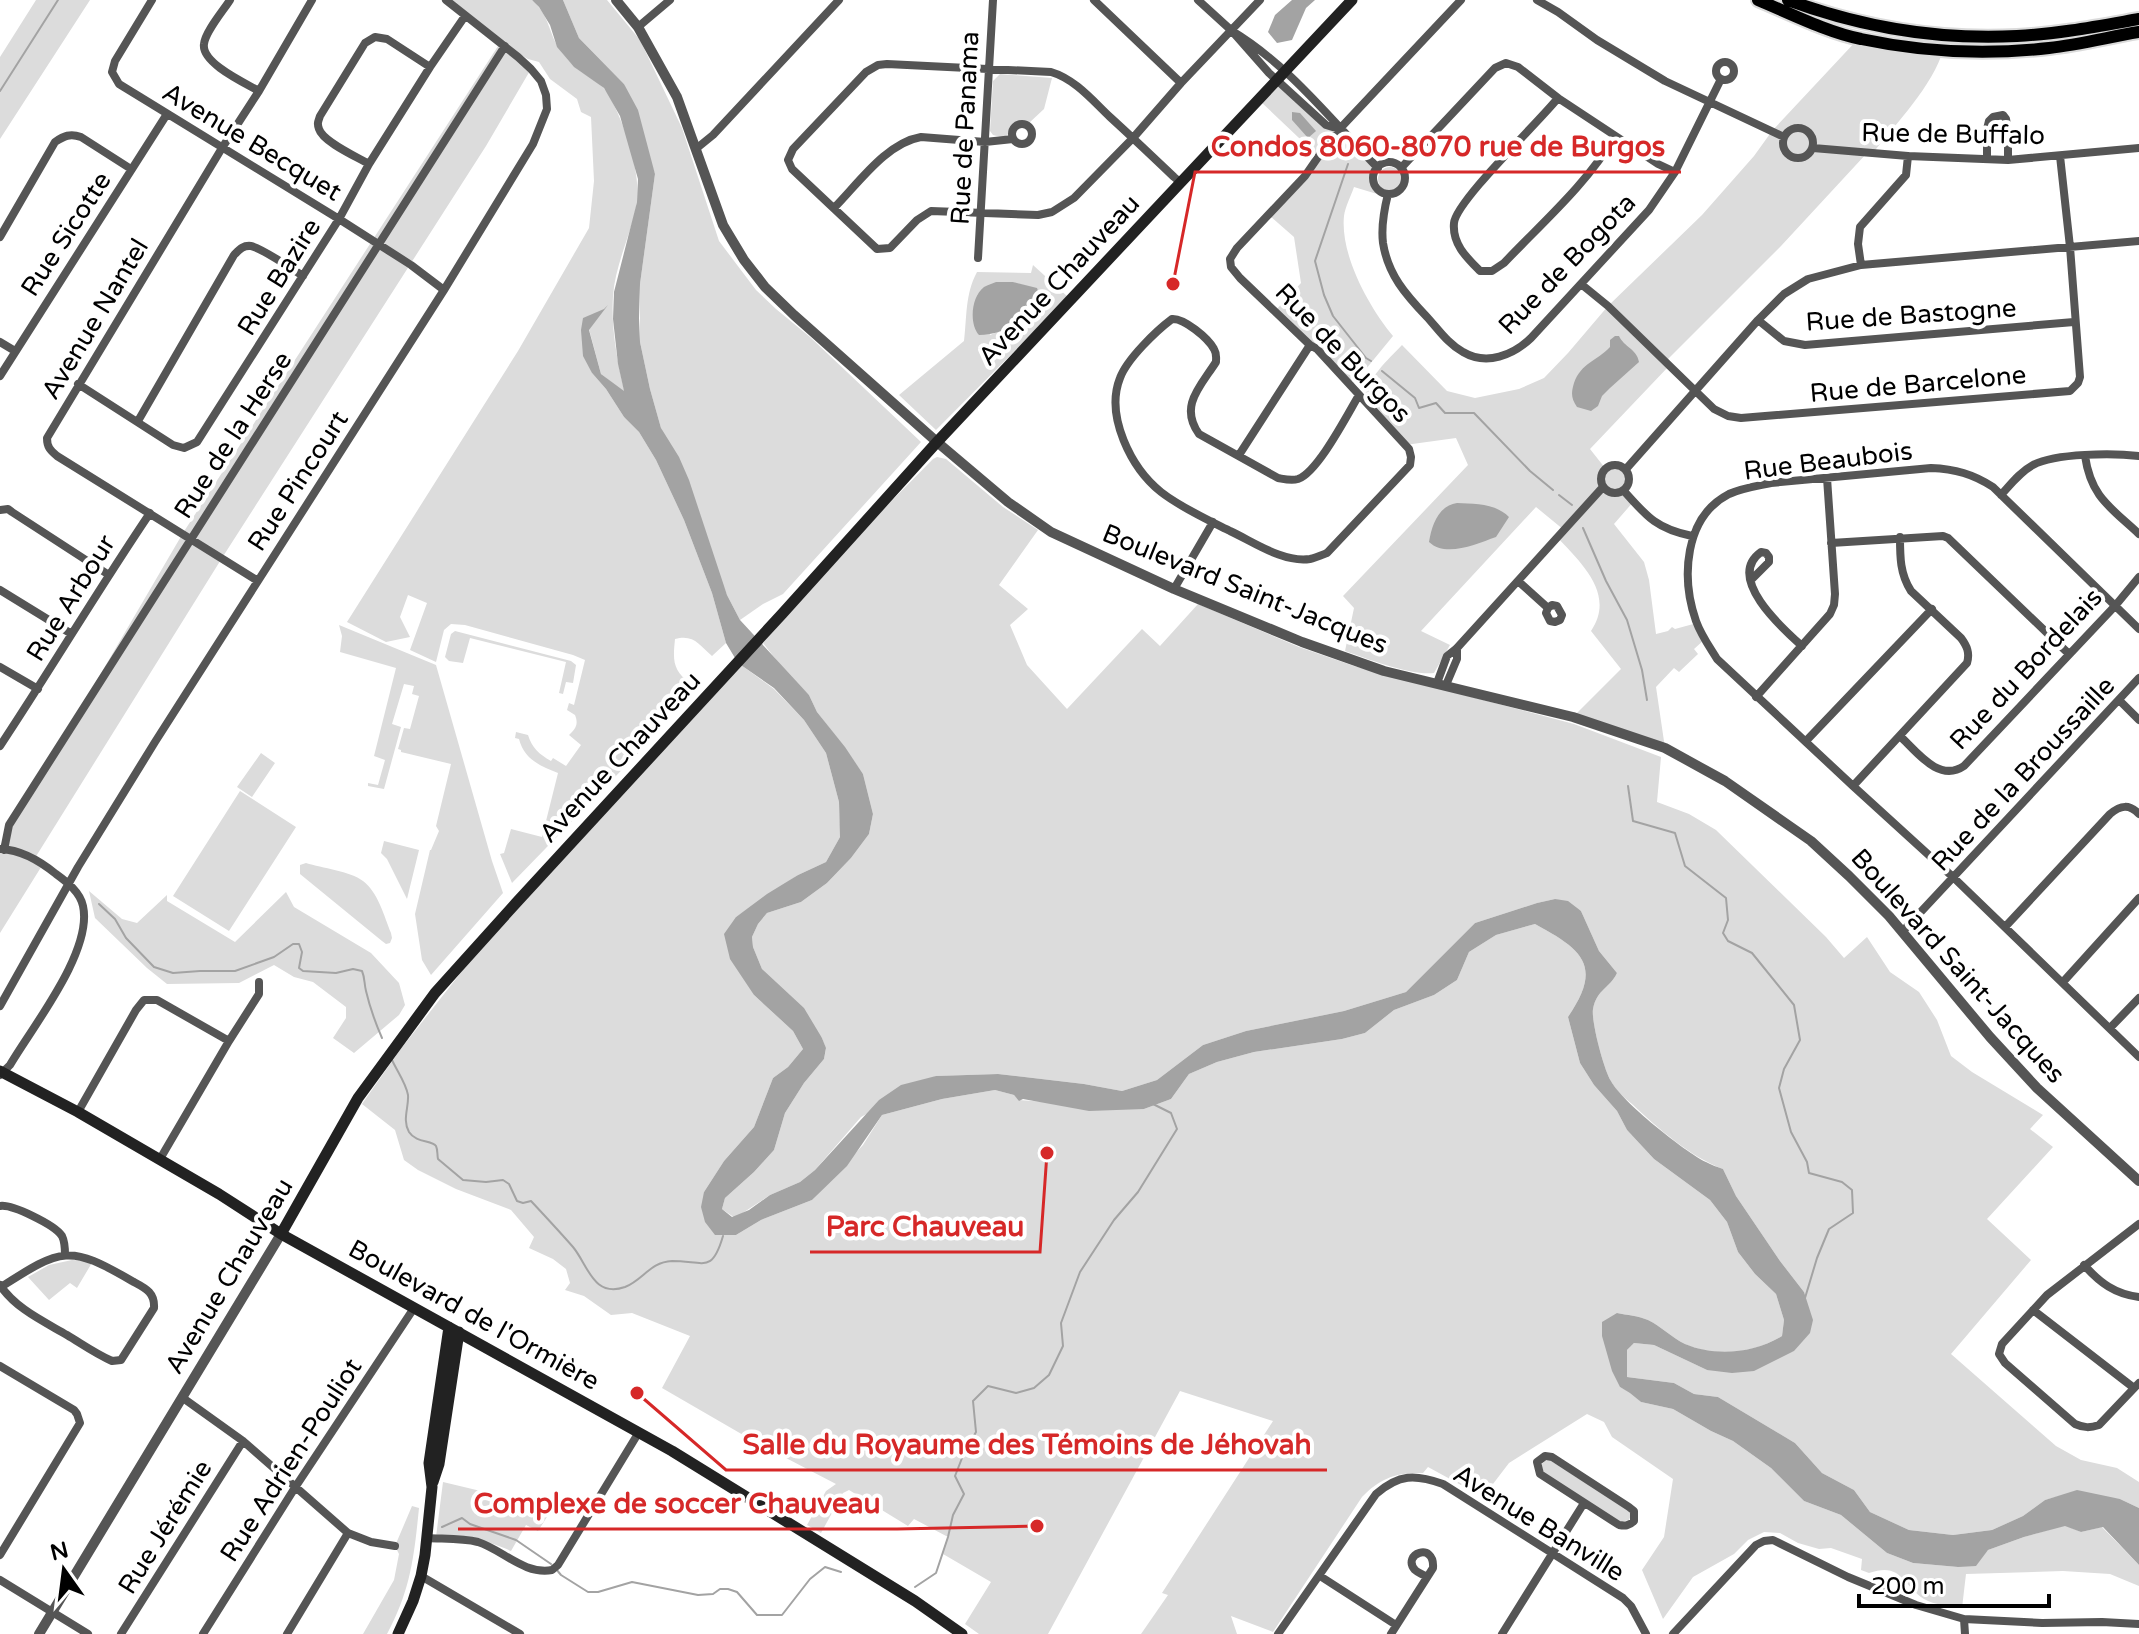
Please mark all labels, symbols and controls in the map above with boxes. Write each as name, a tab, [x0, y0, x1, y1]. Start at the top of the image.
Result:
street label: Rue de Panama	[944, 30, 986, 226]
street label: Avenue Becquet	[157, 76, 347, 208]
street label: Rue de Buffalo	[1861, 117, 2045, 151]
callout: Condos 8060-8070 rue de Burgos	[1195, 120, 1681, 172]
text: Condos 8060-8070 rue de Burgos	[1211, 130, 1665, 164]
street label: Rue Sicotte	[14, 166, 118, 302]
street label: Rue de Bogota	[1492, 187, 1642, 341]
street label: Avenue Chauveau	[972, 188, 1146, 372]
street label: Rue Bazire	[231, 213, 327, 341]
street label: Avenue Nantel	[35, 233, 155, 405]
street label: Rue de Burgos	[1269, 277, 1417, 429]
street label: Rue de Bastogne	[1805, 292, 2017, 338]
street label: Rue de la Herse	[168, 346, 298, 524]
street label: Rue de Barcelone	[1808, 359, 2028, 409]
street label: Rue Pincourt	[241, 405, 355, 557]
street label: Rue Beaubois	[1742, 435, 1914, 487]
street label: Boulevard Saint-Jacques	[1098, 518, 1392, 660]
street label: Rue Arbour	[20, 529, 122, 667]
street label: Rue du Bordelais	[1943, 582, 2109, 756]
street label: Avenue Chauveau	[533, 665, 707, 849]
street label: Rue de la Broussaille	[1925, 670, 2121, 878]
street label: Boulevard Saint-Jacques	[1845, 842, 2071, 1090]
street label: Avenue Chauveau	[158, 1173, 300, 1379]
callout: Parc Chauveau	[810, 1200, 1040, 1252]
text: Parc Chauveau	[826, 1210, 1024, 1244]
street label: Boulevard de l'Ormière	[343, 1233, 605, 1397]
street label: Rue Adrien-Pouliot	[214, 1352, 368, 1568]
callout: Salle du Royaume des Témoins de Jéhovah	[726, 1418, 1327, 1470]
text: Salle du Royaume des Témoins de Jéhovah	[742, 1428, 1312, 1462]
street label: Rue Jérémie	[112, 1454, 218, 1600]
street label: Avenue Banville	[1448, 1458, 1630, 1588]
callout: Complexe de soccer Chauveau	[458, 1477, 897, 1529]
text: Complexe de soccer Chauveau	[473, 1487, 881, 1521]
north arrow	[24, 1530, 104, 1610]
text: N	[48, 1537, 71, 1566]
scale bar	[1859, 1558, 2049, 1608]
text: 200 m	[1871, 1572, 1945, 1601]

